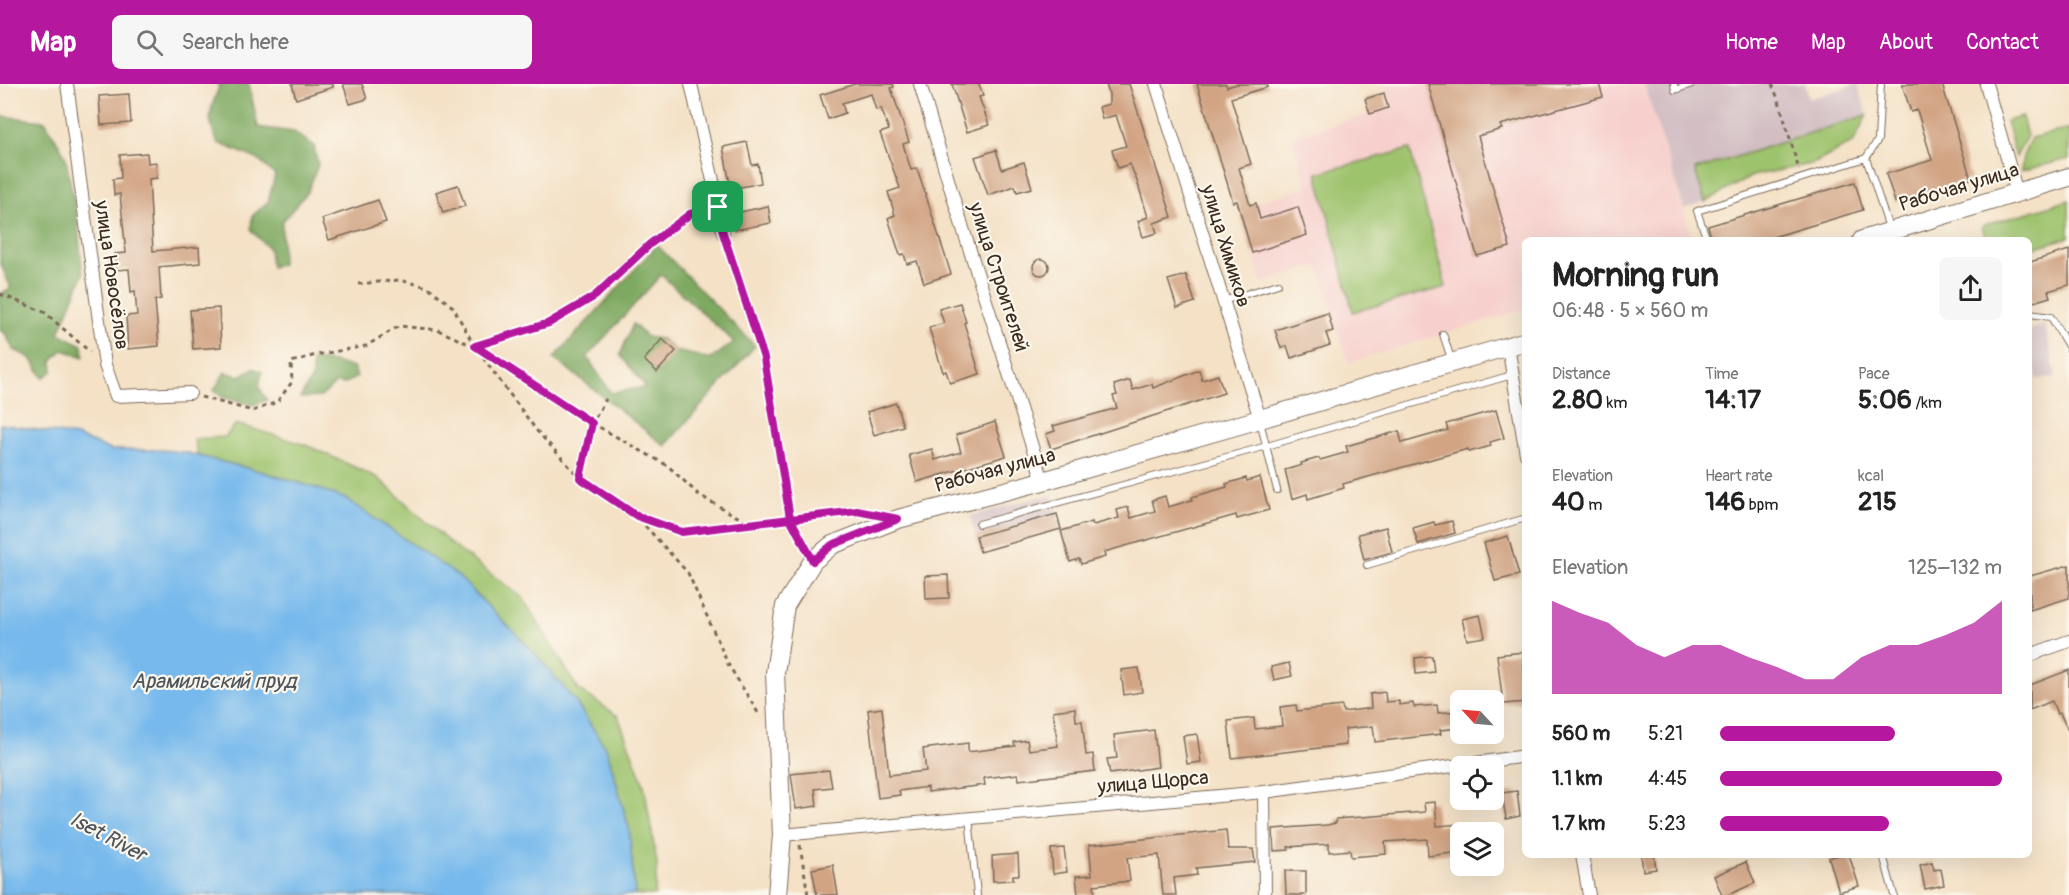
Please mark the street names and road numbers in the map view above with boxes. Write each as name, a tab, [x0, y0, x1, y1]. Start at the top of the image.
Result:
street label: Рабочая улица	[1896, 157, 2022, 217]
street label: улица Химиков	[1195, 181, 1256, 310]
street label: улица Новосёлов	[89, 198, 135, 351]
street label: улица Строителей	[963, 198, 1035, 355]
street label: Рабочая улица	[932, 442, 1058, 498]
street label: улица Щорса	[1095, 765, 1210, 799]

